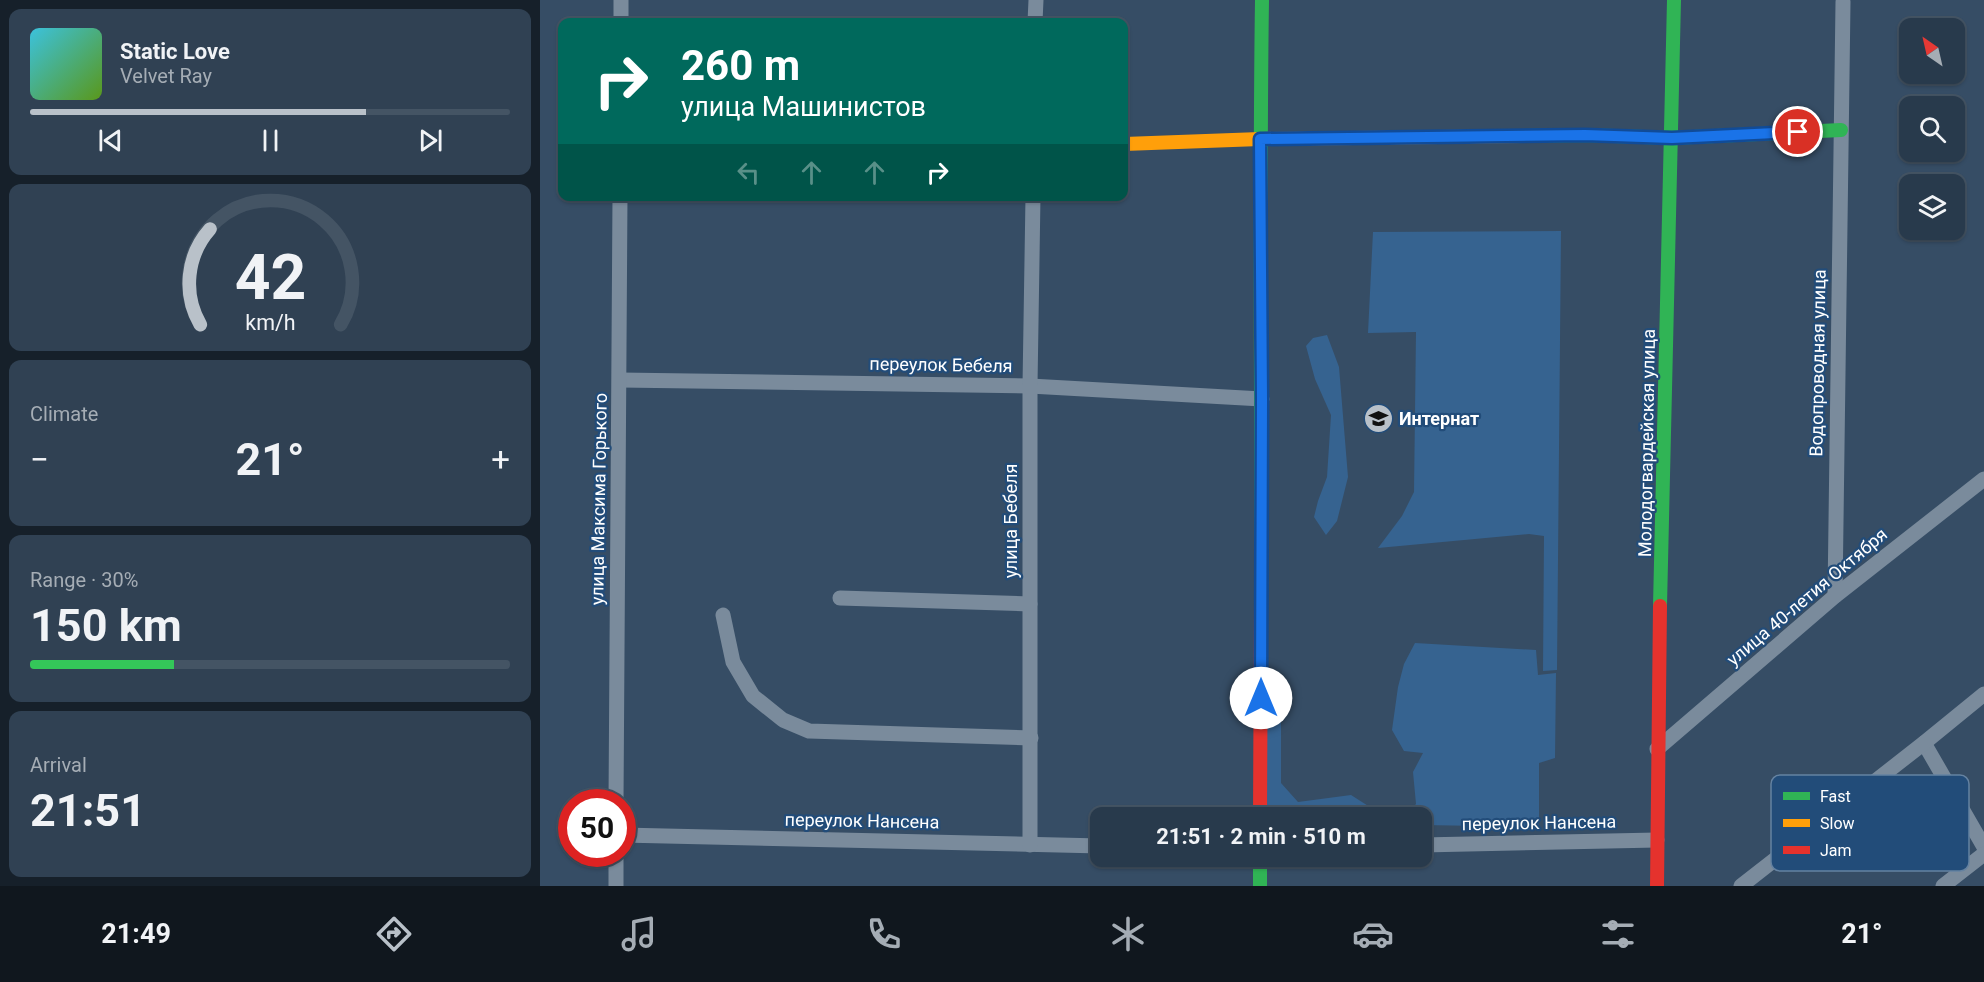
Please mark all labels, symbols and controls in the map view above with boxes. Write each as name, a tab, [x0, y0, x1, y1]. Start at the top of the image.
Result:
north arrow	[1899, 18, 1965, 84]
map controls	[1899, 18, 1965, 240]
text: Static Love	[120, 39, 230, 64]
text: 260 m	[681, 41, 800, 90]
icon: right	[582, 42, 660, 120]
text: Velvet Ray	[120, 64, 212, 88]
text: улица Машинистов	[681, 91, 926, 123]
button: search	[1899, 96, 1965, 162]
pin	[1772, 106, 1823, 157]
icon: arrive	[1781, 115, 1814, 148]
icon: previous	[94, 124, 127, 157]
icon: pause	[254, 124, 287, 157]
icon: next	[414, 124, 447, 157]
icon: left	[732, 156, 765, 189]
icon: ahead	[795, 156, 828, 189]
icon: ahead	[858, 156, 891, 189]
icon: right	[921, 156, 954, 189]
button: layers	[1899, 174, 1965, 240]
text: 42	[234, 241, 306, 314]
street label: Водопроводная улица	[1805, 269, 1830, 457]
text: km/h	[245, 310, 295, 335]
street label: Молодогвардейская улица	[1634, 329, 1659, 557]
street label: переулок Бебеля	[869, 353, 1013, 376]
street label: улица Максима Горького	[586, 393, 611, 605]
text: Climate	[30, 402, 98, 426]
school or university icon: Интернат	[1362, 403, 1394, 435]
place label: Интернат	[1399, 408, 1479, 429]
text: 21°	[235, 433, 305, 486]
text: −	[30, 440, 49, 479]
text: +	[491, 440, 510, 479]
street label: улица Бебеля	[1000, 464, 1021, 578]
street label: улица 40-летия Октября	[1722, 523, 1891, 670]
text: Range · 30%	[30, 568, 138, 592]
text: 150 km	[30, 599, 182, 652]
position arrow	[1229, 666, 1293, 730]
text: Arrival	[30, 753, 87, 777]
legend	[1771, 775, 1969, 871]
text: 21:51	[30, 784, 146, 837]
text: Fast	[1820, 787, 1851, 806]
speed limit sign: 50	[558, 789, 636, 867]
street label: переулок Нансена	[785, 809, 940, 832]
street label: переулок Нансена	[1461, 811, 1616, 834]
text: Slow	[1820, 814, 1855, 833]
text: 21:51 · 2 min · 510 m	[1156, 824, 1366, 849]
text: Jam	[1820, 841, 1852, 860]
icon: directions	[373, 913, 415, 955]
icon: music	[618, 913, 660, 955]
icon: phone	[863, 913, 905, 955]
icon: climate	[1107, 913, 1149, 955]
icon: car	[1352, 913, 1394, 955]
icon: filters	[1597, 913, 1639, 955]
text: 21:49	[101, 918, 171, 950]
text: 21°	[1841, 918, 1883, 950]

